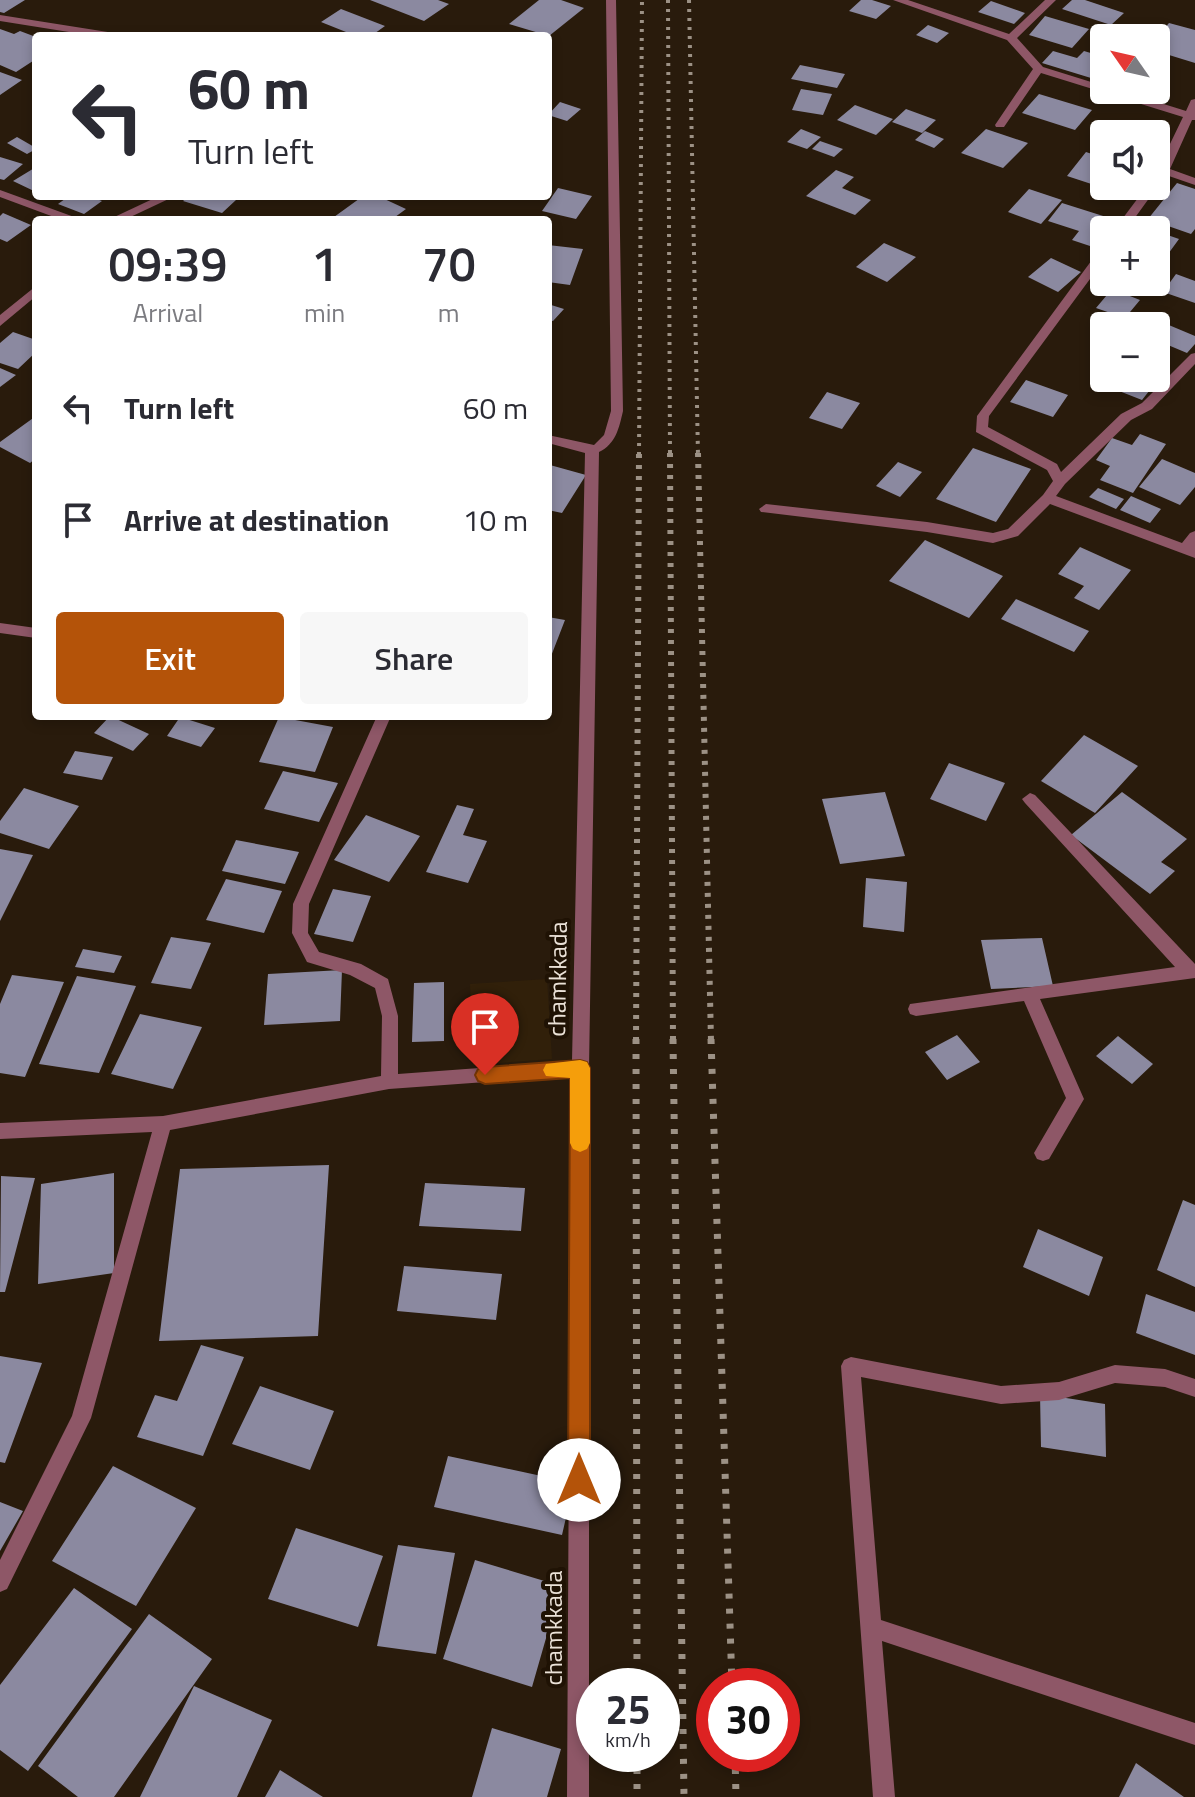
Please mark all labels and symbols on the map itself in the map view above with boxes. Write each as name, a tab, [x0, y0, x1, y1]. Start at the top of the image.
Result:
north arrow	[1090, 24, 1170, 104]
street label: chamkkada	[538, 921, 576, 1037]
pin	[451, 993, 519, 1075]
position arrow	[537, 1438, 621, 1522]
street label: chamkkada	[535, 1570, 571, 1686]
speed limit sign: 30	[696, 1668, 800, 1772]

